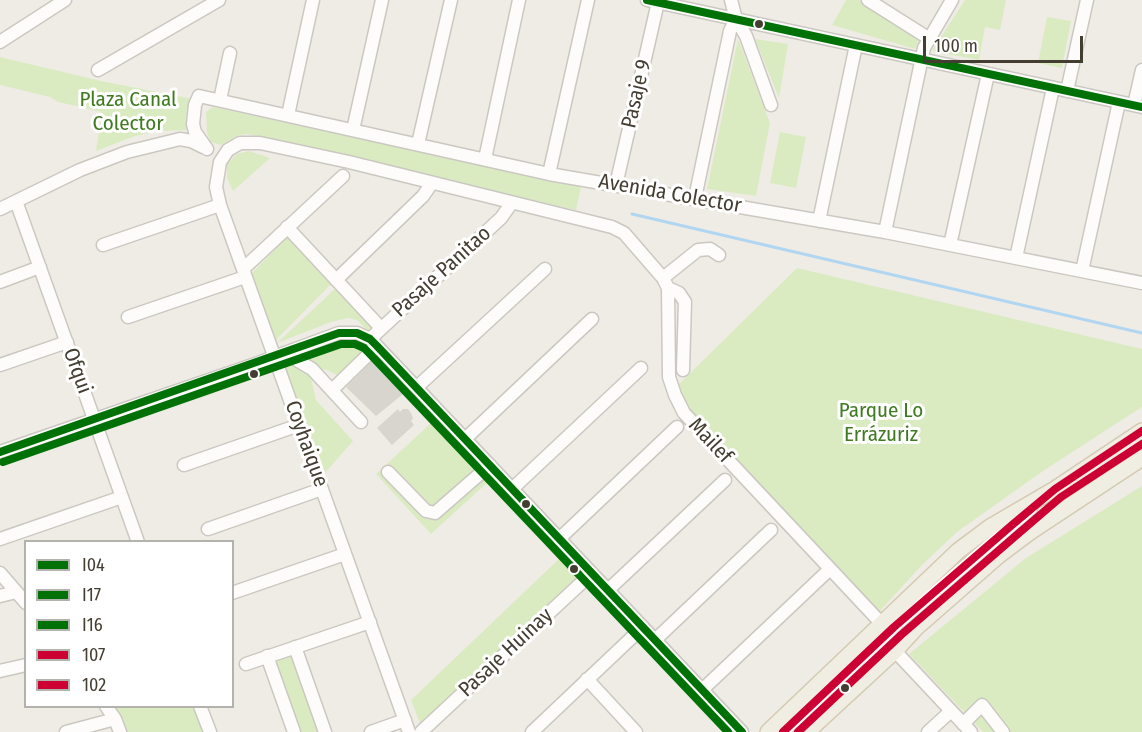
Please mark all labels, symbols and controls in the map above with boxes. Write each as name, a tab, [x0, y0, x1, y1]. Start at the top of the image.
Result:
unlabelled marker	[753, 18, 765, 30]
scale bar	[926, 24, 1086, 62]
text: 100 m	[934, 35, 978, 57]
street label: Pasaje 9	[617, 57, 657, 131]
park label: Plaza Canal Colector	[79, 87, 177, 137]
street label: Avenida Colector	[597, 169, 743, 219]
street label: Pasaje Panitao	[387, 221, 497, 323]
street label: Ofqui	[57, 345, 97, 397]
unlabelled marker	[248, 368, 260, 380]
street label: Coyhaique	[279, 397, 333, 491]
park label: Parque Lo Errázuriz	[839, 398, 923, 448]
street label: Mailef	[683, 413, 737, 469]
unlabelled marker	[520, 498, 532, 510]
legend	[24, 540, 234, 708]
text: I04	[82, 554, 105, 576]
unlabelled marker	[568, 563, 580, 575]
text: I17	[82, 584, 101, 606]
street label: Pasaje Huinay	[454, 603, 558, 703]
text: I16	[82, 614, 103, 636]
text: 107	[82, 644, 105, 666]
text: 102	[82, 674, 106, 696]
unlabelled marker	[839, 682, 851, 694]

